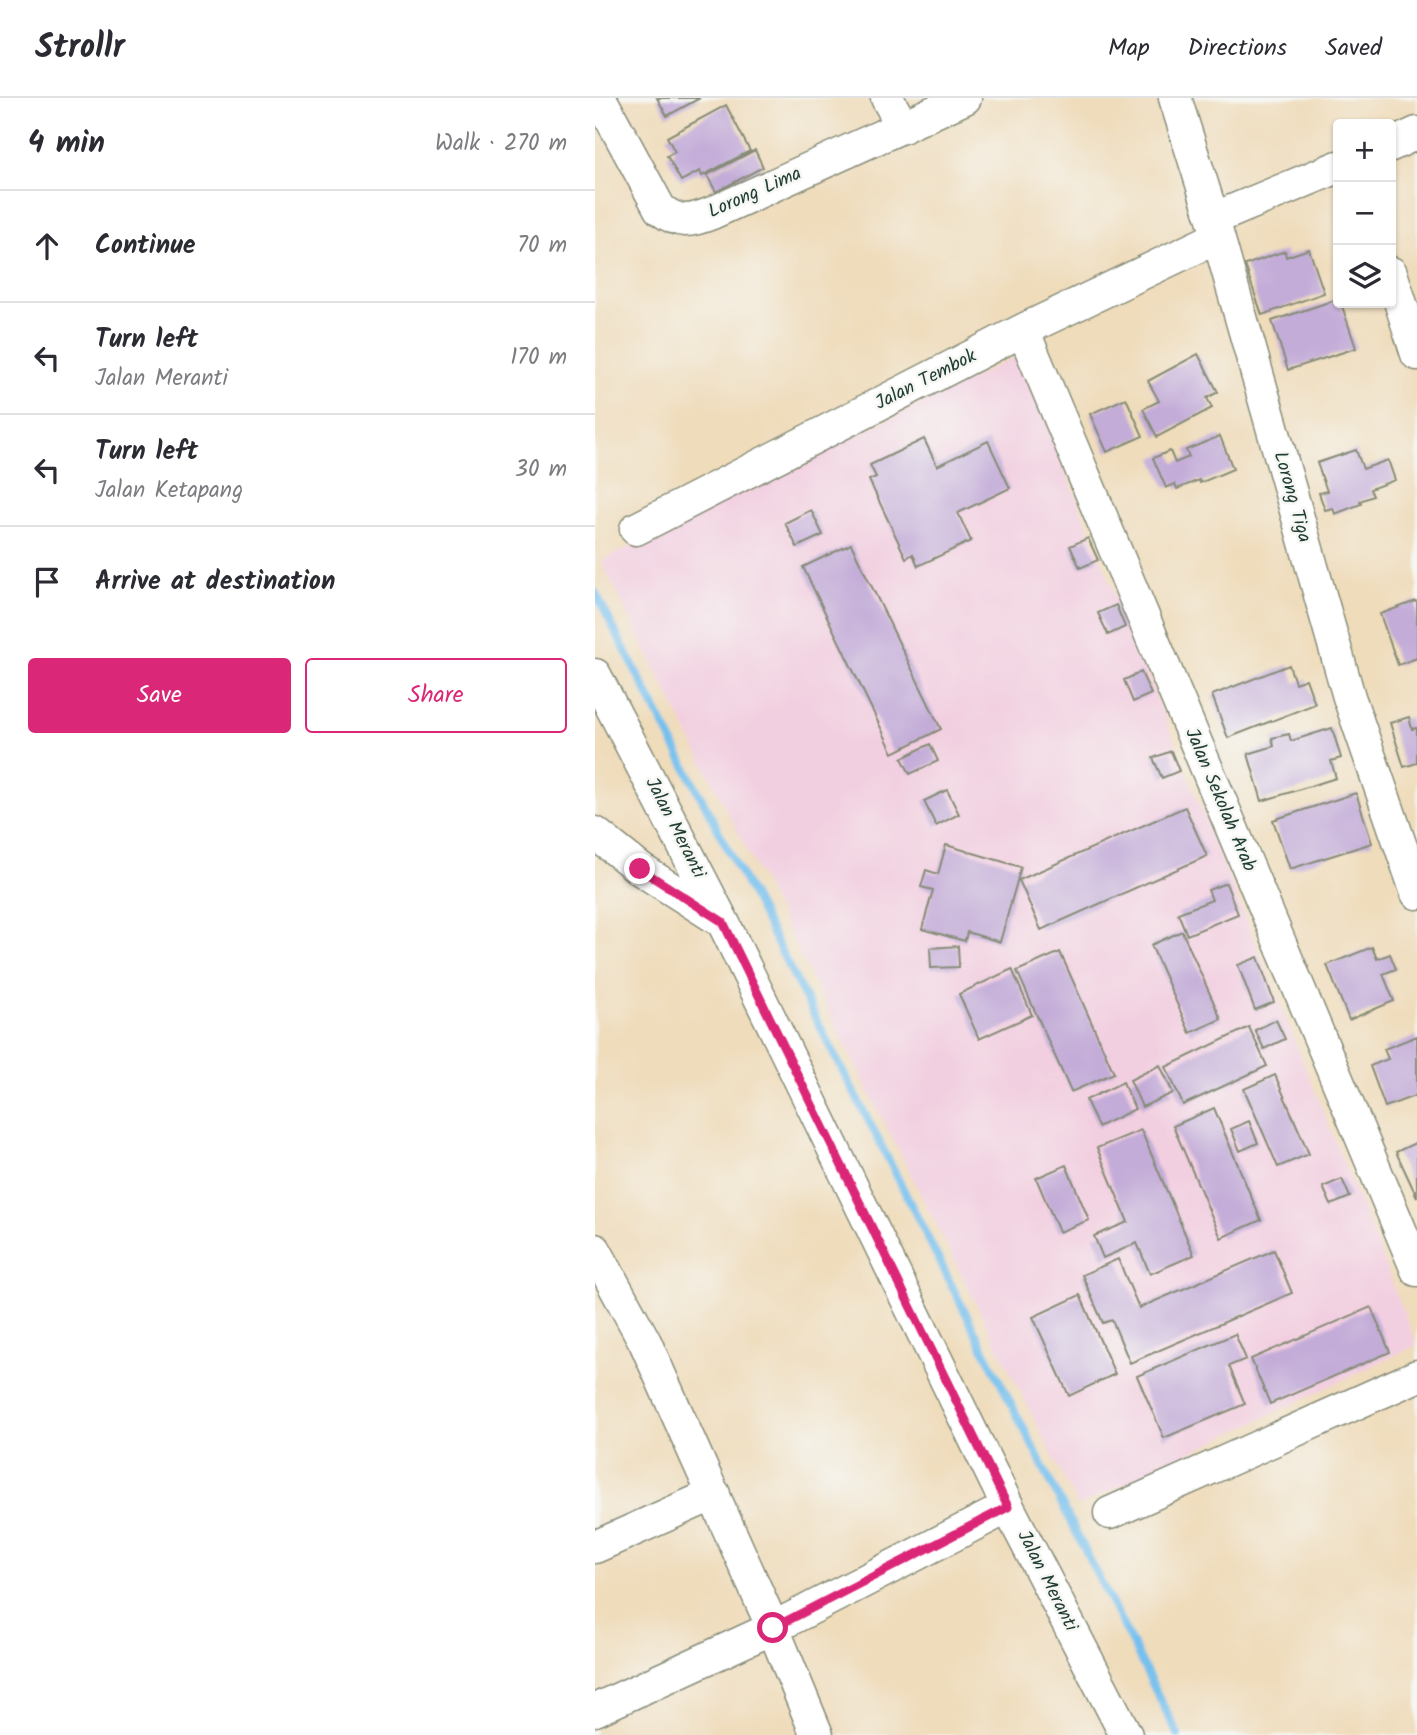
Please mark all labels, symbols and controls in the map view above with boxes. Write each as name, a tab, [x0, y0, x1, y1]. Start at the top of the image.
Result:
text: Strollr	[35, 22, 125, 75]
text: Map	[1108, 29, 1150, 68]
text: Directions	[1188, 29, 1287, 68]
text: Saved	[1325, 29, 1382, 68]
map controls	[1333, 119, 1396, 308]
button: +	[1333, 119, 1396, 182]
text: 4 min	[28, 120, 105, 168]
text: Walk · 270 m	[435, 126, 567, 162]
street label: Lorong Lima	[703, 159, 807, 227]
button: −	[1333, 182, 1396, 245]
text: Continue	[95, 225, 196, 267]
icon: ahead	[28, 227, 66, 265]
text: 70 m	[517, 228, 567, 264]
button: layers	[1333, 245, 1396, 308]
text: Turn left	[95, 319, 198, 361]
icon: left	[28, 339, 66, 377]
text: 170 m	[510, 340, 567, 376]
street label: Jalan Tembok	[870, 342, 982, 418]
text: Jalan Meranti	[95, 361, 228, 397]
text: Turn left	[95, 431, 198, 473]
street label: Lorong Tiga	[1265, 448, 1319, 546]
icon: left	[28, 451, 66, 489]
text: 30 m	[515, 452, 567, 488]
text: Jalan Ketapang	[95, 473, 243, 509]
text: Arrive at destination	[95, 561, 335, 603]
icon: arrive	[28, 563, 66, 601]
button: Save	[28, 658, 291, 733]
button: Share	[305, 658, 567, 733]
street label: Jalan Sekolah Arab	[1176, 724, 1264, 876]
street label: Jalan Meranti	[637, 772, 714, 885]
route end	[624, 853, 655, 884]
street label: Jalan Meranti	[1009, 1525, 1086, 1638]
route start	[757, 1612, 788, 1643]

